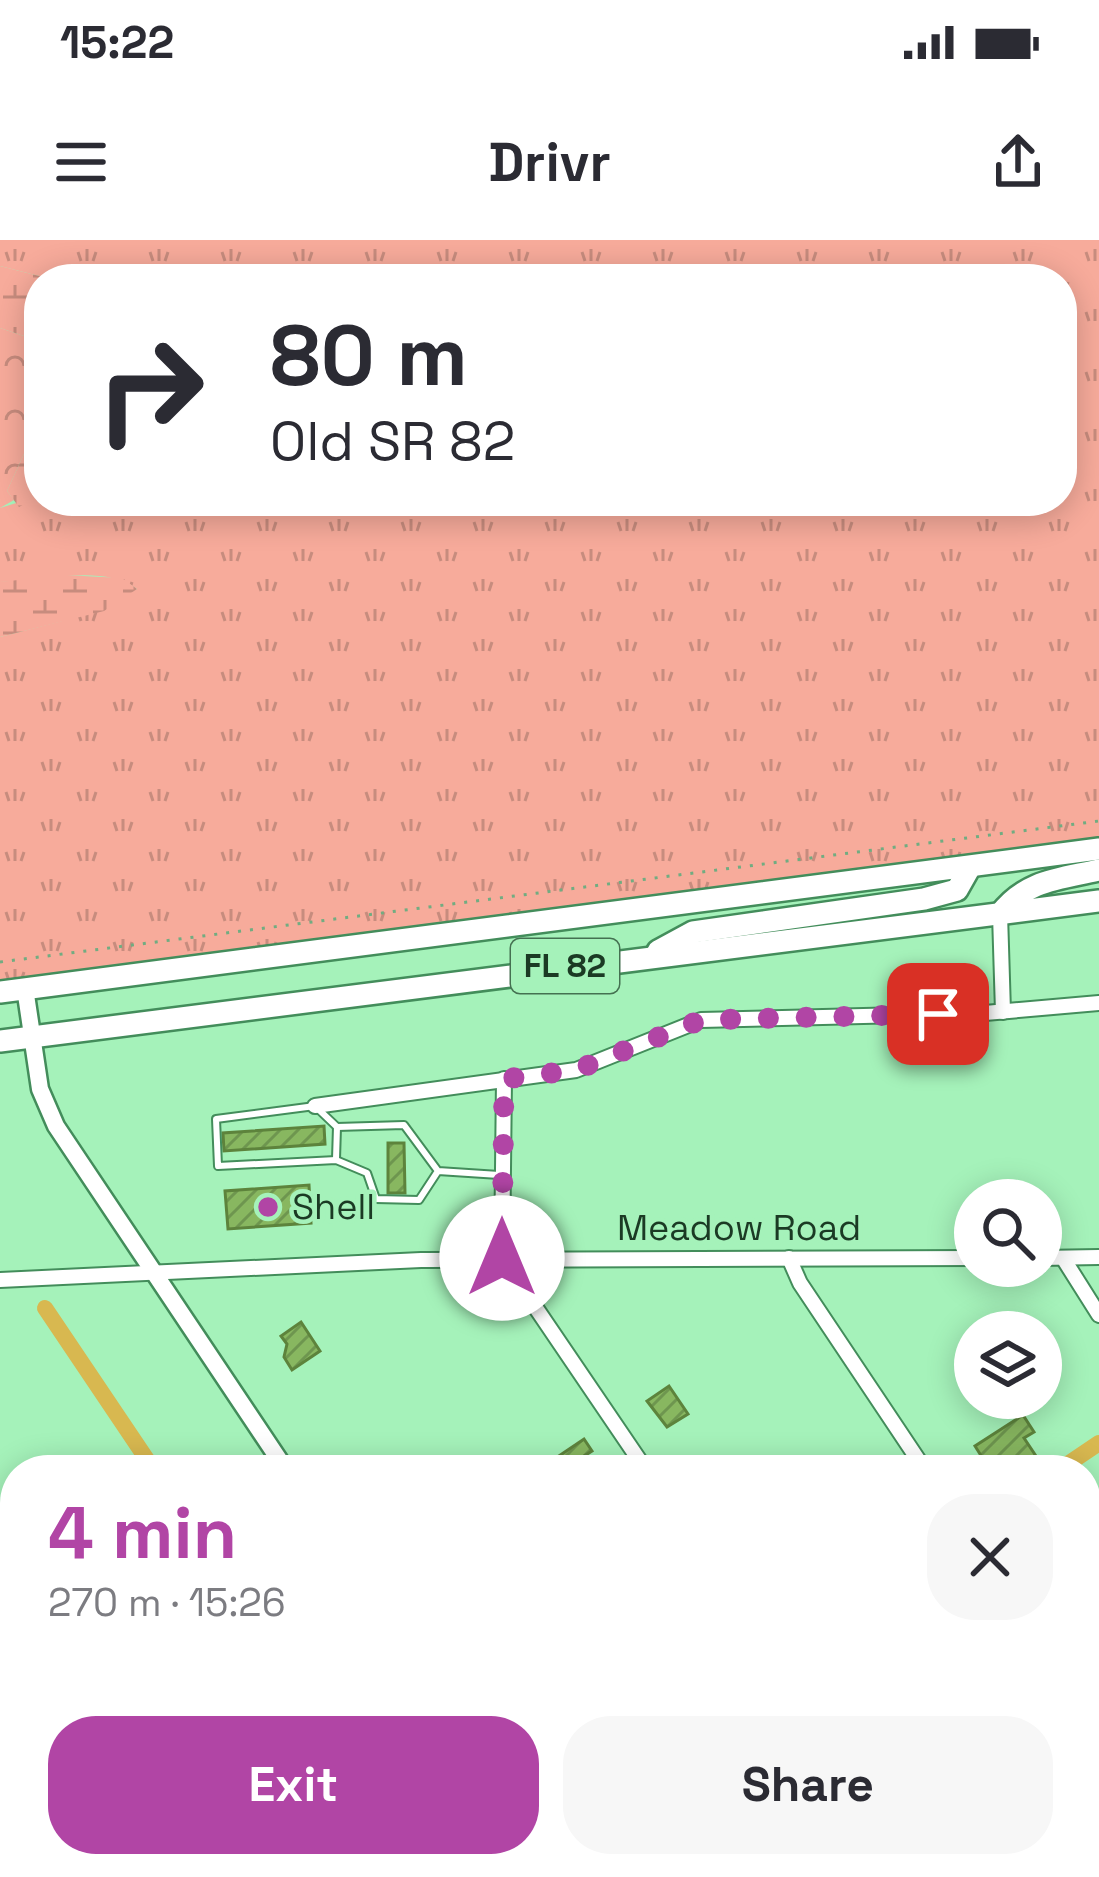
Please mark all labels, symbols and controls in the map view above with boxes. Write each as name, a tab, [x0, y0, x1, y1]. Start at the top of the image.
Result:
text: 15:22	[60, 14, 174, 71]
text: Drivr	[488, 128, 611, 197]
icon: menu	[48, 129, 114, 195]
icon: share	[985, 129, 1051, 195]
text: 80 m	[270, 302, 468, 410]
icon: right	[72, 312, 228, 468]
text: Old SR 82	[270, 407, 515, 476]
road number: FL 82	[511, 939, 619, 993]
pin	[887, 963, 989, 1065]
icon: arrive	[905, 981, 971, 1047]
map controls	[954, 1179, 1062, 1419]
button: search	[954, 1179, 1062, 1287]
place label: Shell	[292, 1184, 375, 1230]
marker: Shell	[255, 1194, 281, 1220]
position arrow	[439, 1195, 565, 1321]
street label: Meadow Road	[617, 1205, 861, 1251]
button: layers	[954, 1311, 1062, 1419]
text: 4 min	[48, 1487, 237, 1579]
button: close	[927, 1494, 1053, 1620]
text: 270 m · 15:26	[48, 1578, 286, 1627]
button: Exit	[48, 1716, 539, 1854]
button: Share	[563, 1716, 1053, 1854]

